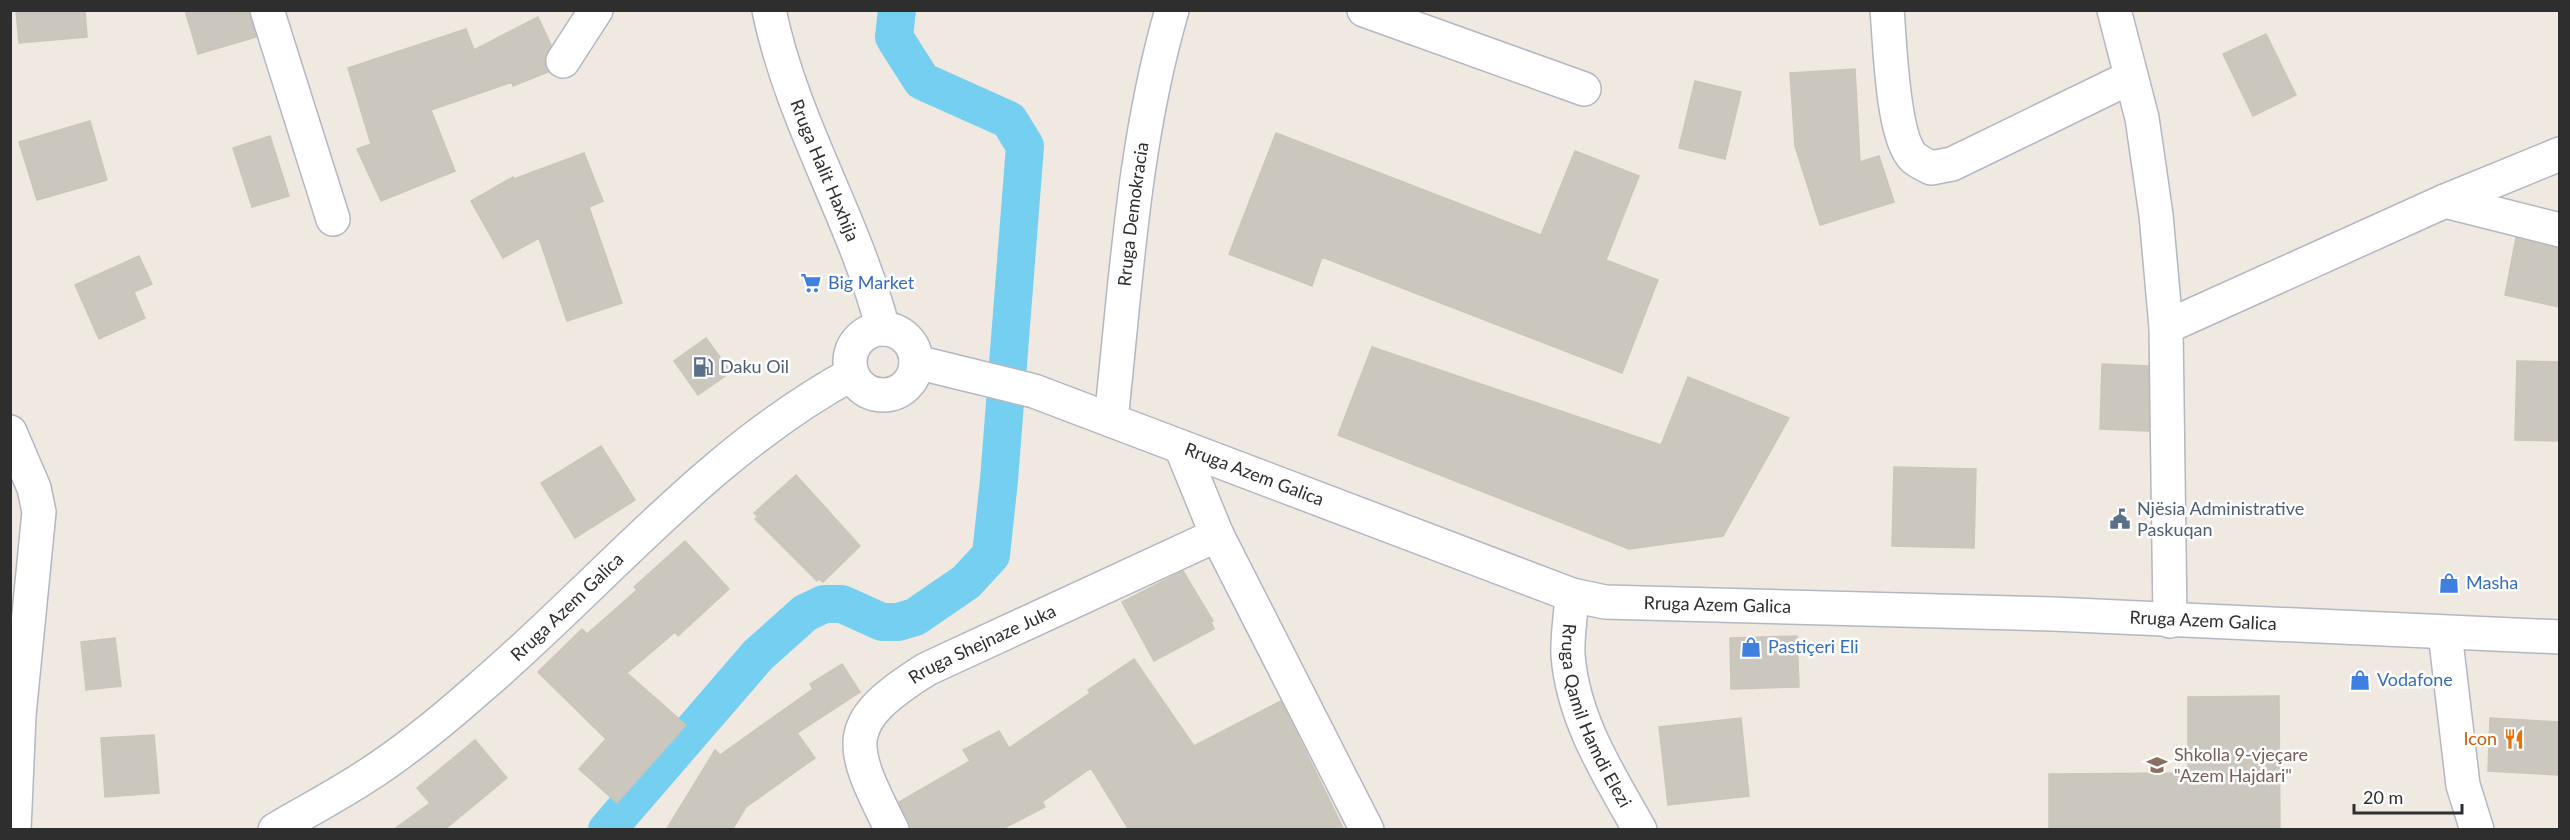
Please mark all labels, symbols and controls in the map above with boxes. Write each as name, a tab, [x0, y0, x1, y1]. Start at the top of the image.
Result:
street label: Rruga Halit Haxhija	[786, 96, 864, 244]
street label: Rruga Demokracia	[1112, 140, 1153, 287]
supermarket icon: Big Market	[799, 271, 823, 295]
place label: Big Market	[828, 271, 915, 293]
fuel station icon: Daku Oil	[691, 355, 715, 379]
place label: Daku Oil	[720, 355, 789, 377]
street label: Rruga Azem Galica	[1182, 437, 1327, 510]
place label: Njësia Administrative Paskuqan	[2137, 497, 2304, 540]
public building icon: Njësia Administrative Paskuqan	[2108, 507, 2132, 531]
street label: Rruga Azem Galica	[506, 547, 627, 665]
shop icon: Masha	[2437, 571, 2461, 595]
place label: Masha	[2466, 571, 2518, 593]
street label: Rruga Azem Galica	[1643, 591, 1791, 617]
street label: Rruga Shejnaze Juka	[904, 599, 1059, 688]
street label: Rruga Azem Galica	[2129, 605, 2277, 634]
street label: Rruga Qamil Hamdi Elezi	[1558, 623, 1637, 811]
shop icon: Pastiçeri Eli	[1739, 635, 1763, 659]
place label: Pastiçeri Eli	[1768, 635, 1859, 657]
shop icon: Vodafone	[2348, 668, 2372, 692]
place label: Vodafone	[2377, 668, 2453, 690]
place label: Icon	[2464, 727, 2497, 749]
restaurant icon: Icon	[2502, 727, 2526, 751]
place label: Shkolla 9-vjeçare "Azem Hajdari"	[2174, 743, 2308, 786]
school or university icon: Shkolla 9-vjeçare "Azem Hajdari"	[2145, 753, 2169, 777]
scale bar	[2354, 777, 2462, 815]
text: 20 m	[2363, 786, 2403, 808]

